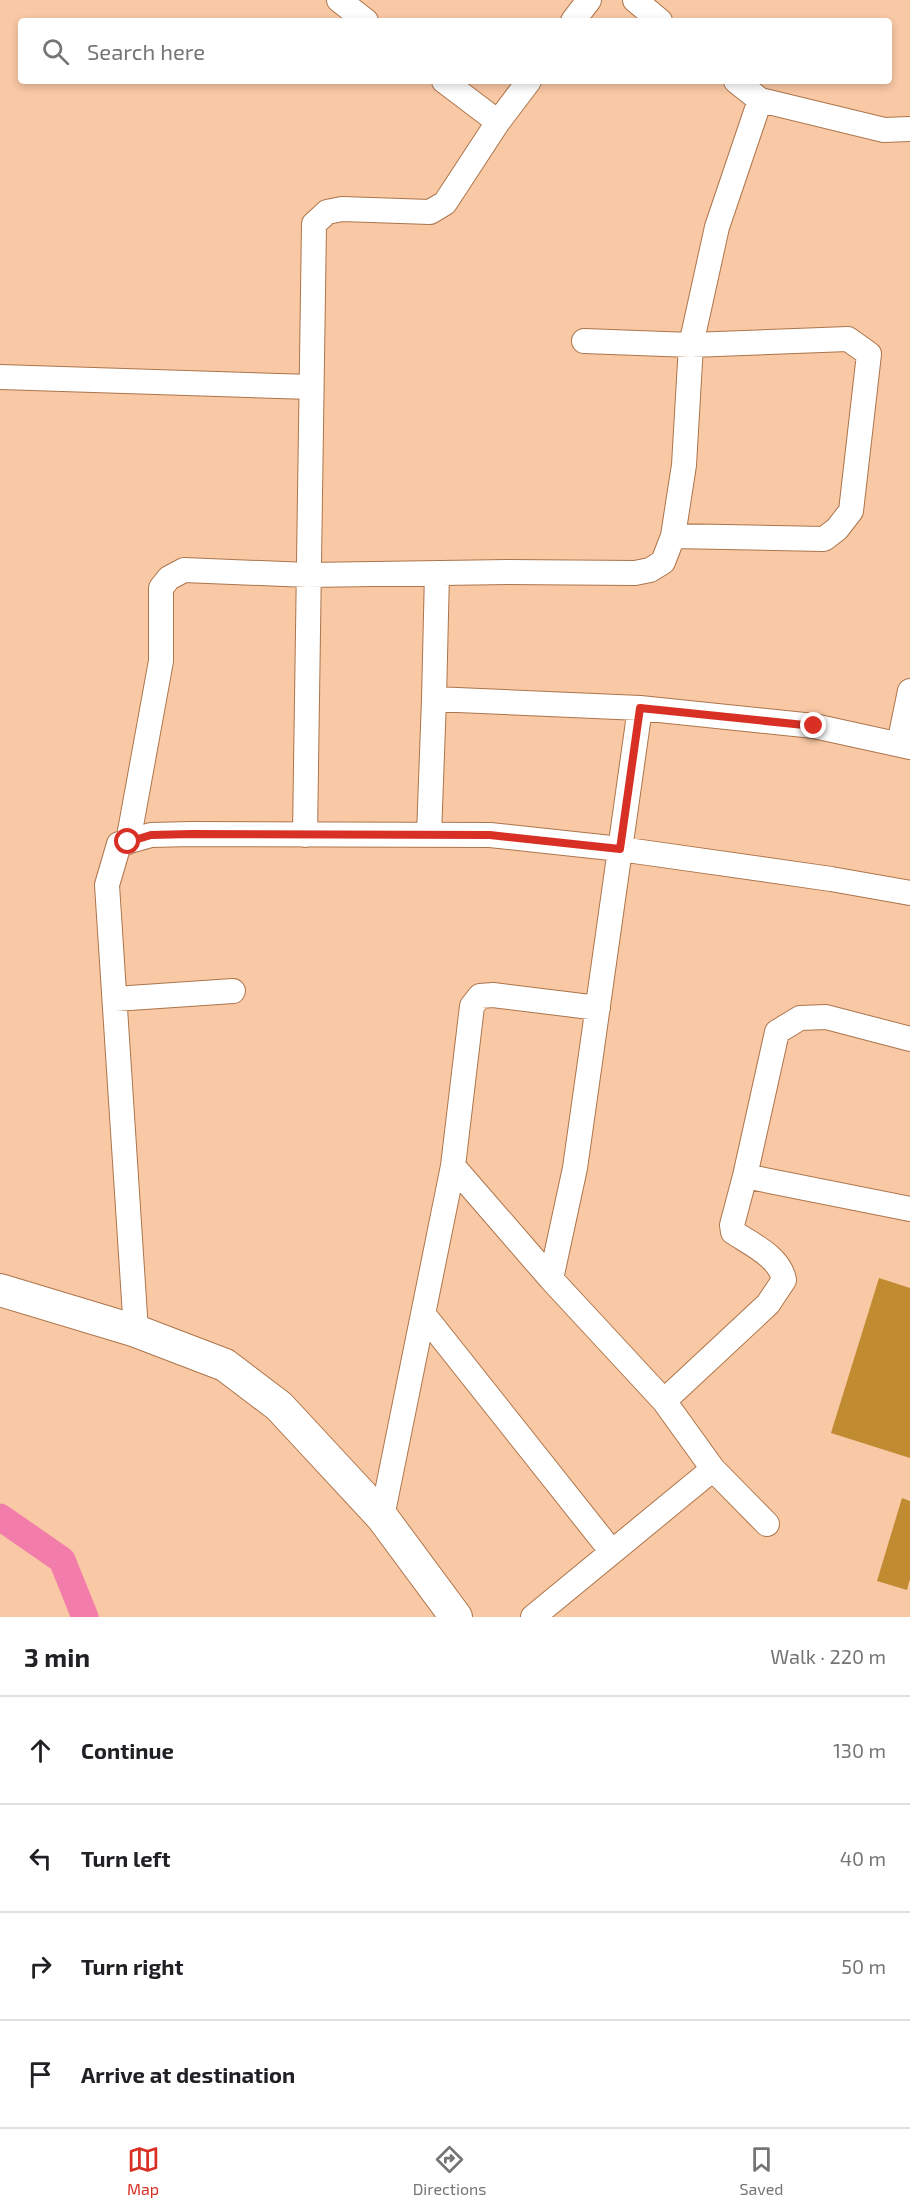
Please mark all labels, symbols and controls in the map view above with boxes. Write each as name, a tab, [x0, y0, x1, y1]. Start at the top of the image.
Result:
search box	[18, 18, 892, 84]
icon: search	[39, 35, 72, 68]
text: Search here	[87, 38, 205, 64]
route end	[800, 712, 826, 738]
route start	[114, 828, 140, 854]
text: 3 min	[24, 1641, 90, 1672]
text: Walk · 220 m	[770, 1644, 886, 1668]
icon: ahead	[24, 1734, 57, 1767]
text: Continue	[81, 1737, 174, 1763]
text: 130 m	[833, 1738, 886, 1762]
icon: left	[24, 1842, 57, 1875]
text: Turn left	[81, 1845, 170, 1871]
text: 40 m	[840, 1846, 886, 1870]
icon: right	[24, 1950, 57, 1983]
text: Turn right	[81, 1953, 183, 1979]
text: 50 m	[841, 1954, 886, 1978]
icon: arrive	[24, 2058, 57, 2091]
text: Arrive at destination	[81, 2061, 295, 2087]
tab: Map	[127, 2143, 160, 2198]
tab: Directions	[413, 2143, 486, 2198]
tab: Saved	[740, 2143, 783, 2198]

